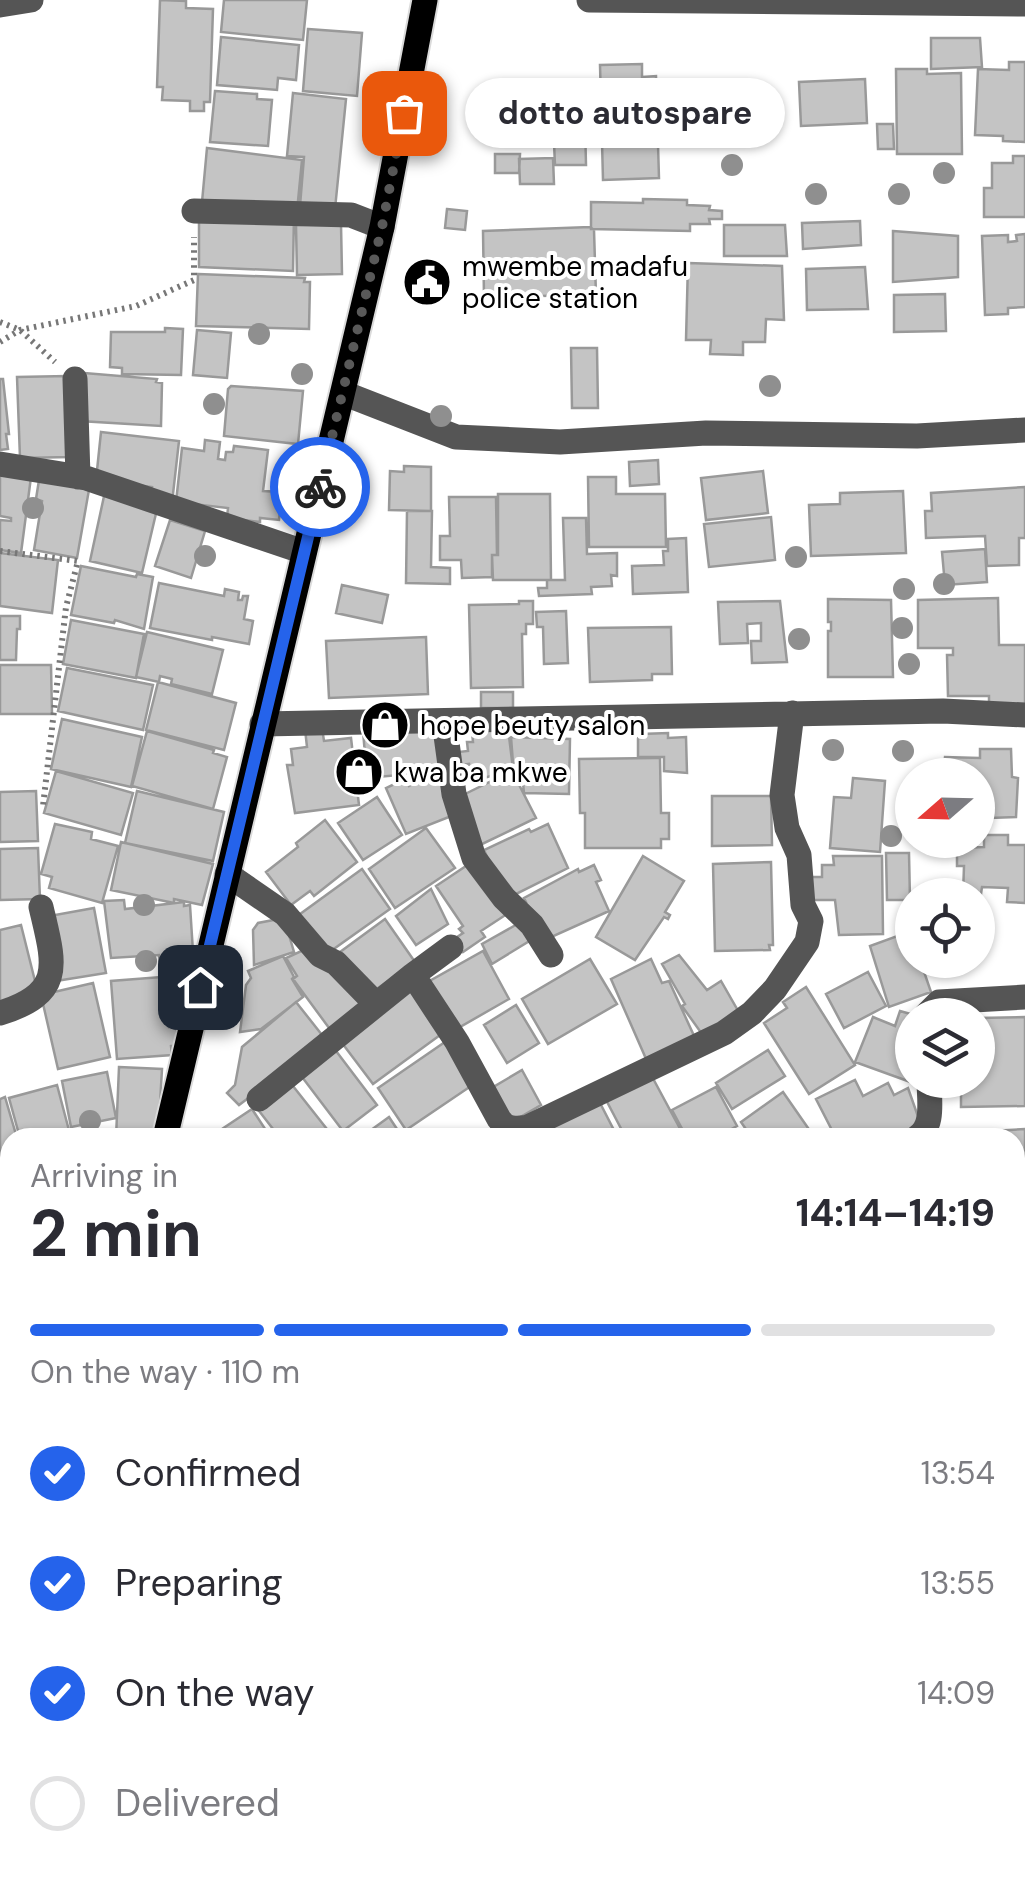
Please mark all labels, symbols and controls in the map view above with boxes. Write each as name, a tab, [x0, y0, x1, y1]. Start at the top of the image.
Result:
pin	[362, 71, 447, 156]
callout: dotto autospare	[464, 78, 784, 148]
icon: bag	[377, 86, 432, 141]
text: dotto autospare	[498, 92, 752, 134]
place label: mwembe madafu police station	[462, 248, 688, 317]
public building icon: mwembe madafu police station	[401, 256, 453, 308]
courier	[270, 437, 370, 537]
icon: bike	[293, 460, 348, 515]
shop icon: hope beuty salon	[359, 699, 411, 751]
place label: hope beuty salon	[420, 707, 645, 744]
shop icon: kwa ba mkwe	[333, 746, 385, 798]
place label: kwa ba mkwe	[394, 754, 568, 791]
north arrow	[895, 758, 995, 858]
map controls	[895, 758, 995, 1098]
button: locate	[895, 878, 995, 978]
pin	[158, 945, 243, 1030]
icon: home	[173, 960, 228, 1015]
button: layers	[895, 998, 995, 1098]
text: Arriving in	[30, 1155, 178, 1197]
text: 14:14–14:19	[796, 1188, 995, 1238]
text: 2 min	[30, 1192, 202, 1276]
text: On the way · 110 m	[30, 1351, 300, 1393]
icon: check	[30, 1446, 85, 1501]
text: Confirmed	[115, 1448, 301, 1498]
text: 13:54	[921, 1452, 995, 1494]
icon: check	[30, 1556, 85, 1611]
text: Preparing	[115, 1558, 283, 1608]
text: 13:55	[921, 1562, 995, 1604]
icon: check	[30, 1666, 85, 1721]
text: On the way	[115, 1668, 314, 1718]
text: 14:09	[917, 1672, 995, 1714]
text: Delivered	[115, 1778, 280, 1828]

